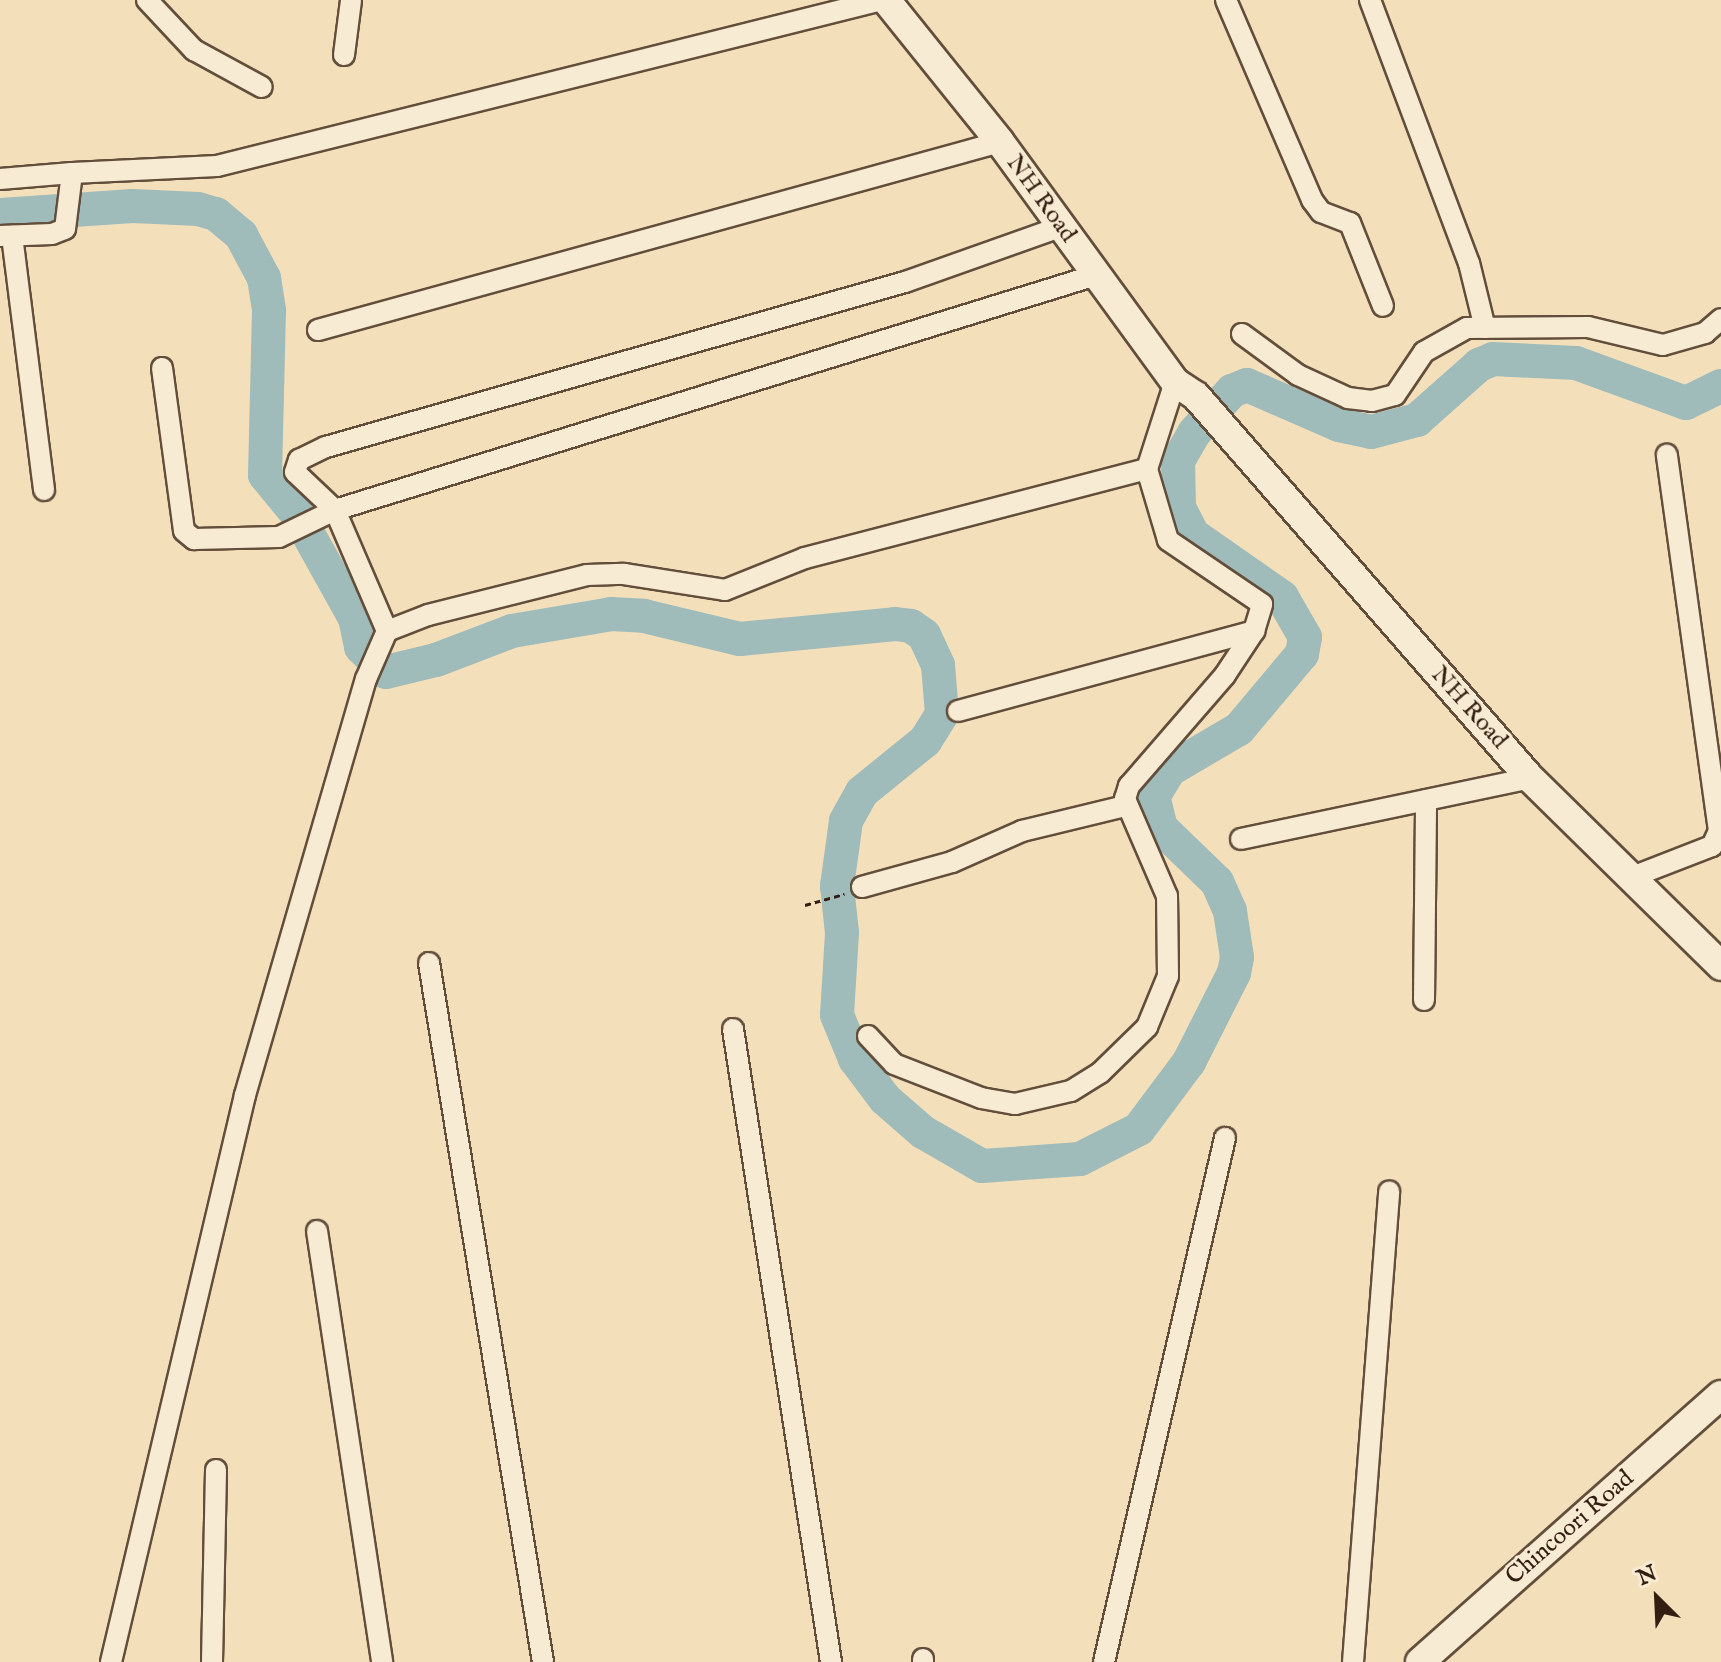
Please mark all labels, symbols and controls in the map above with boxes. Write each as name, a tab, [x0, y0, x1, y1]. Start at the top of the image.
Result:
street label: NH Road	[1000, 150, 1082, 248]
street label: NH Road	[1425, 661, 1513, 755]
street label: Chincoori Road	[1500, 1465, 1640, 1591]
north arrow	[1617, 1558, 1697, 1638]
text: N	[1633, 1559, 1662, 1593]

